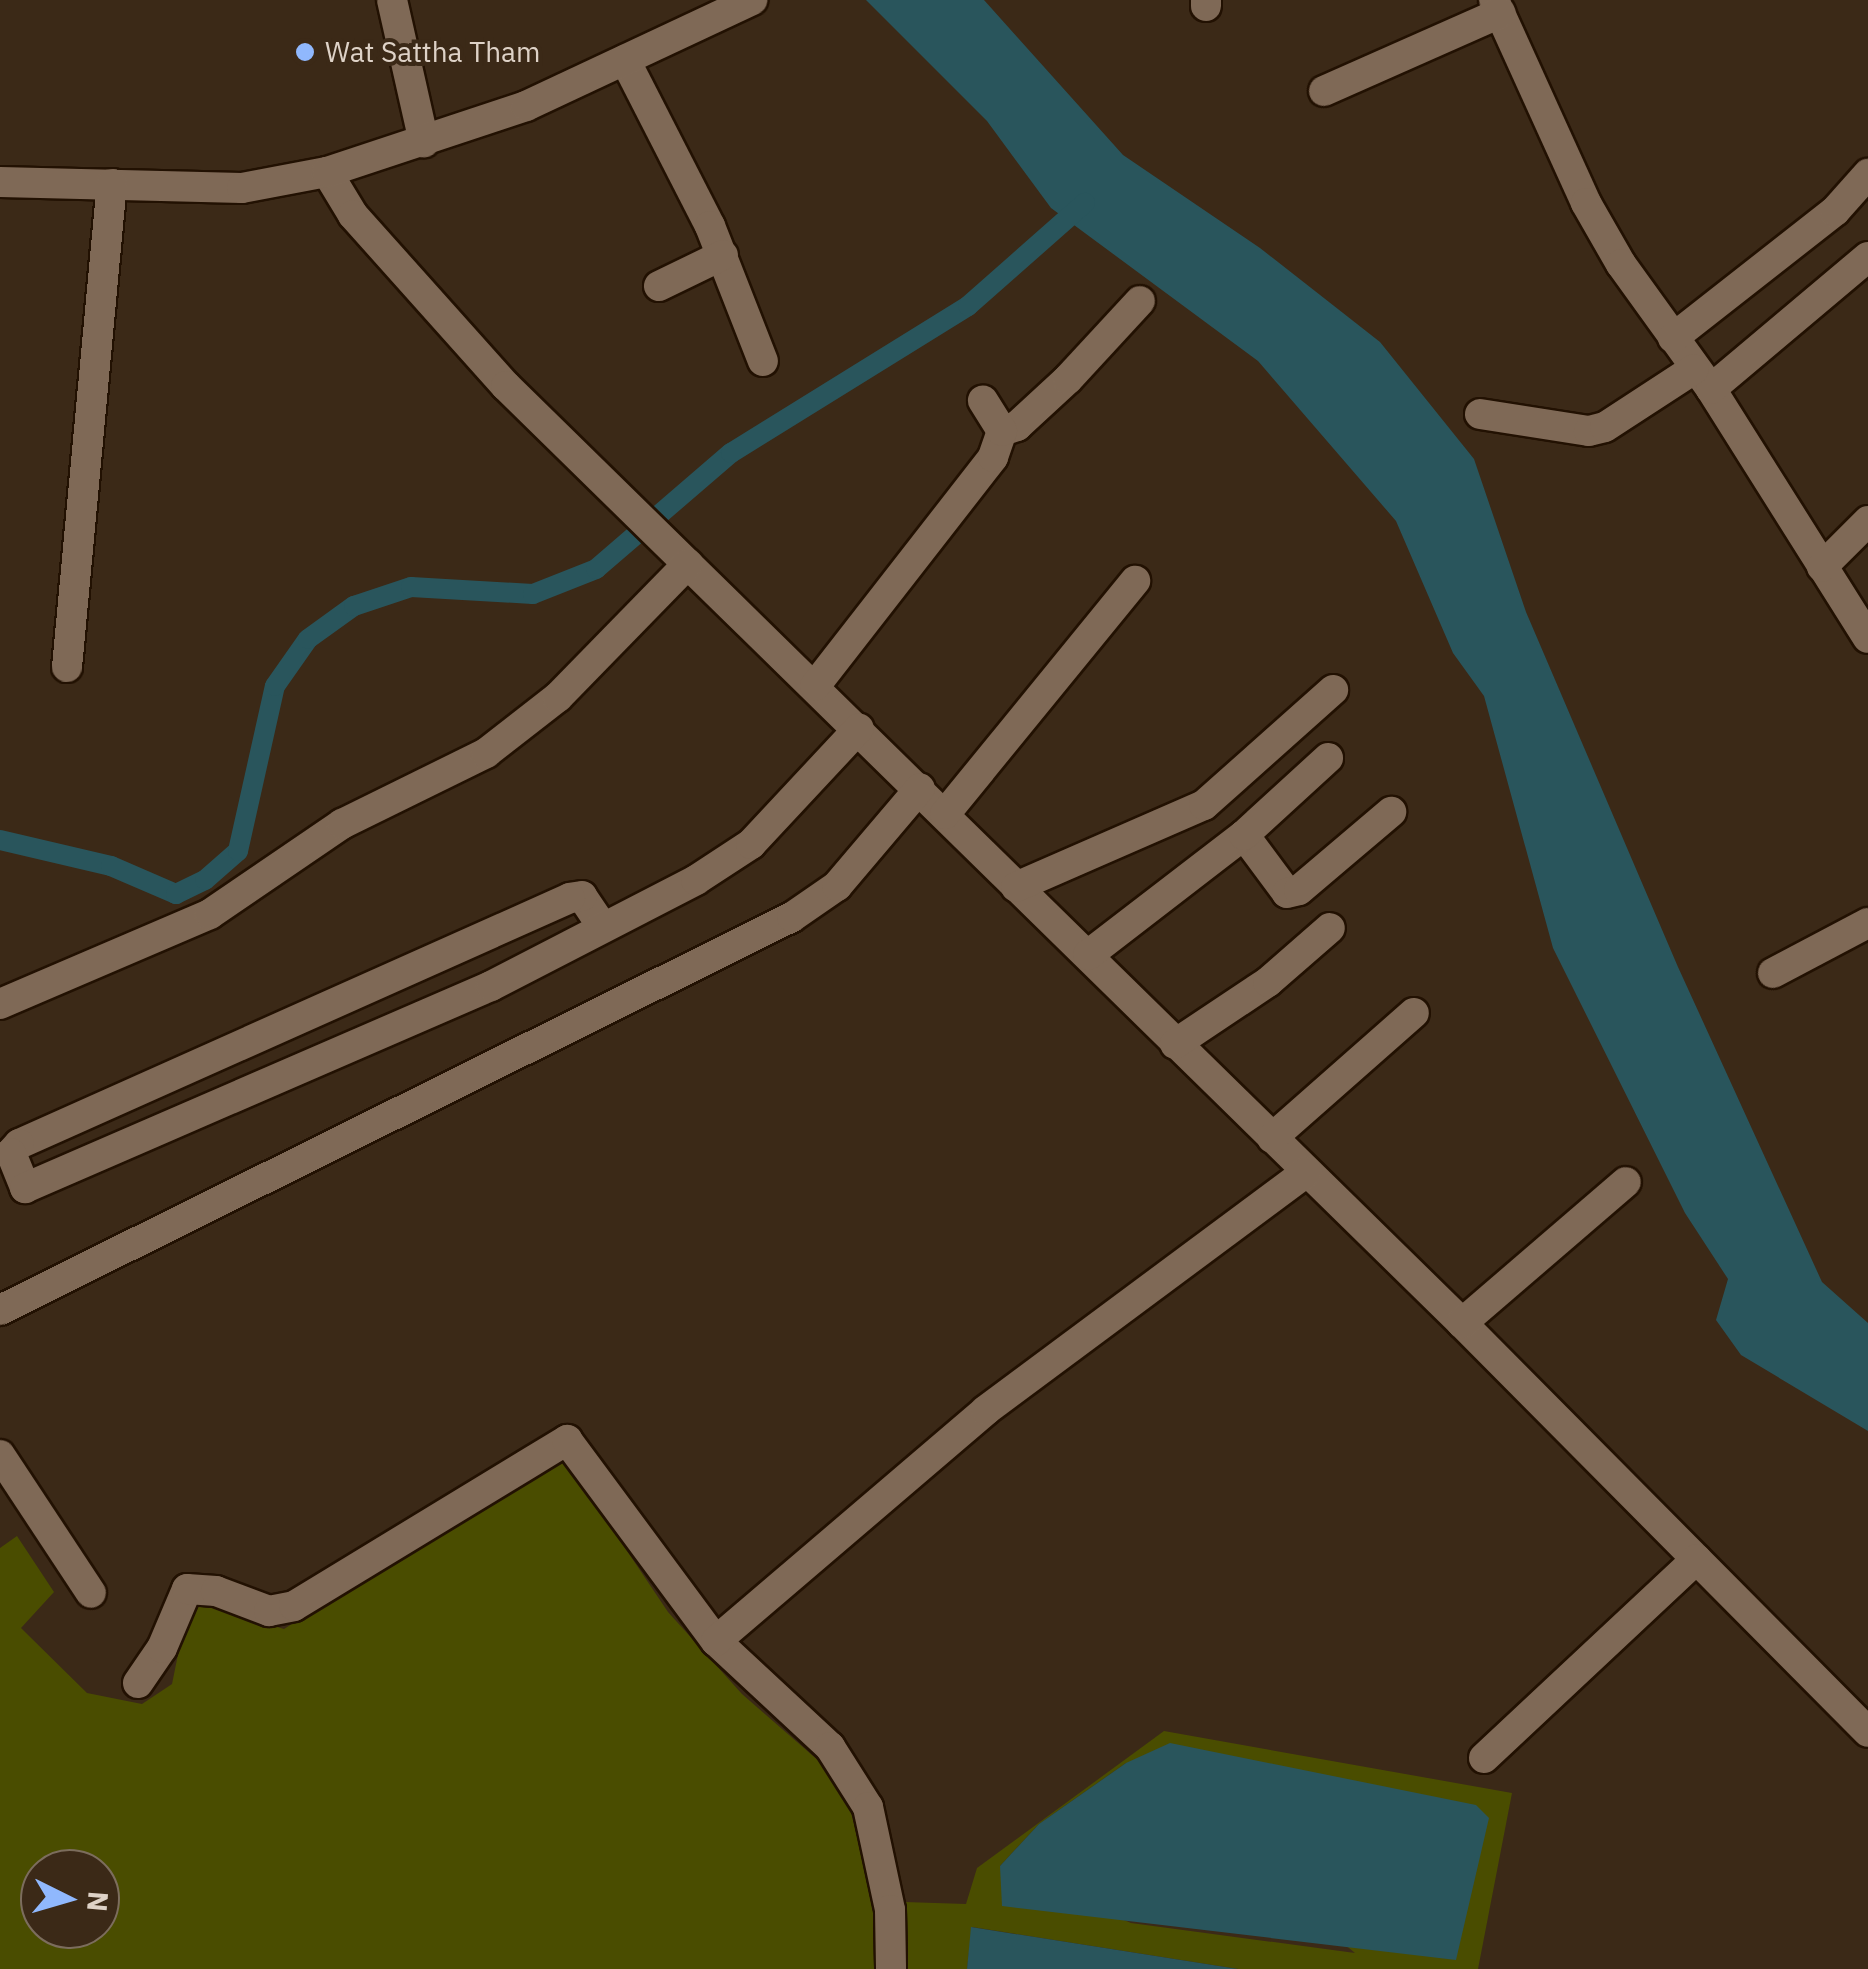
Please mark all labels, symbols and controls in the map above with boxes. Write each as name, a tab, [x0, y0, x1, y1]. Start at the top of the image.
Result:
place label: Wat Sattha Tham	[325, 35, 540, 69]
marker: Wat Sattha Tham	[294, 41, 316, 63]
north arrow	[20, 1849, 120, 1949]
text: N	[79, 1890, 118, 1913]

